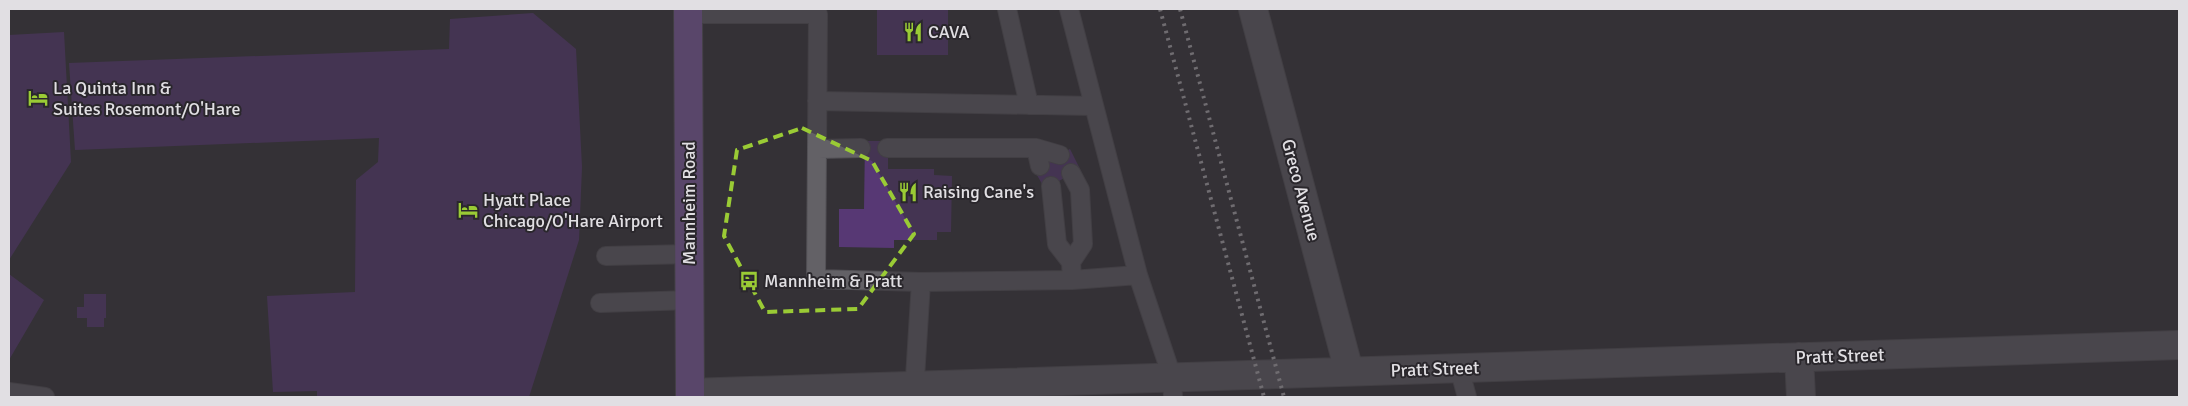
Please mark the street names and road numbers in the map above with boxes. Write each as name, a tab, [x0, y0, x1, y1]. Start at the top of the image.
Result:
street label: Greco Avenue	[1277, 137, 1325, 243]
street label: Mannheim Road	[678, 141, 700, 265]
street label: Pratt Street	[1795, 343, 1885, 369]
street label: Pratt Street	[1390, 356, 1480, 382]

